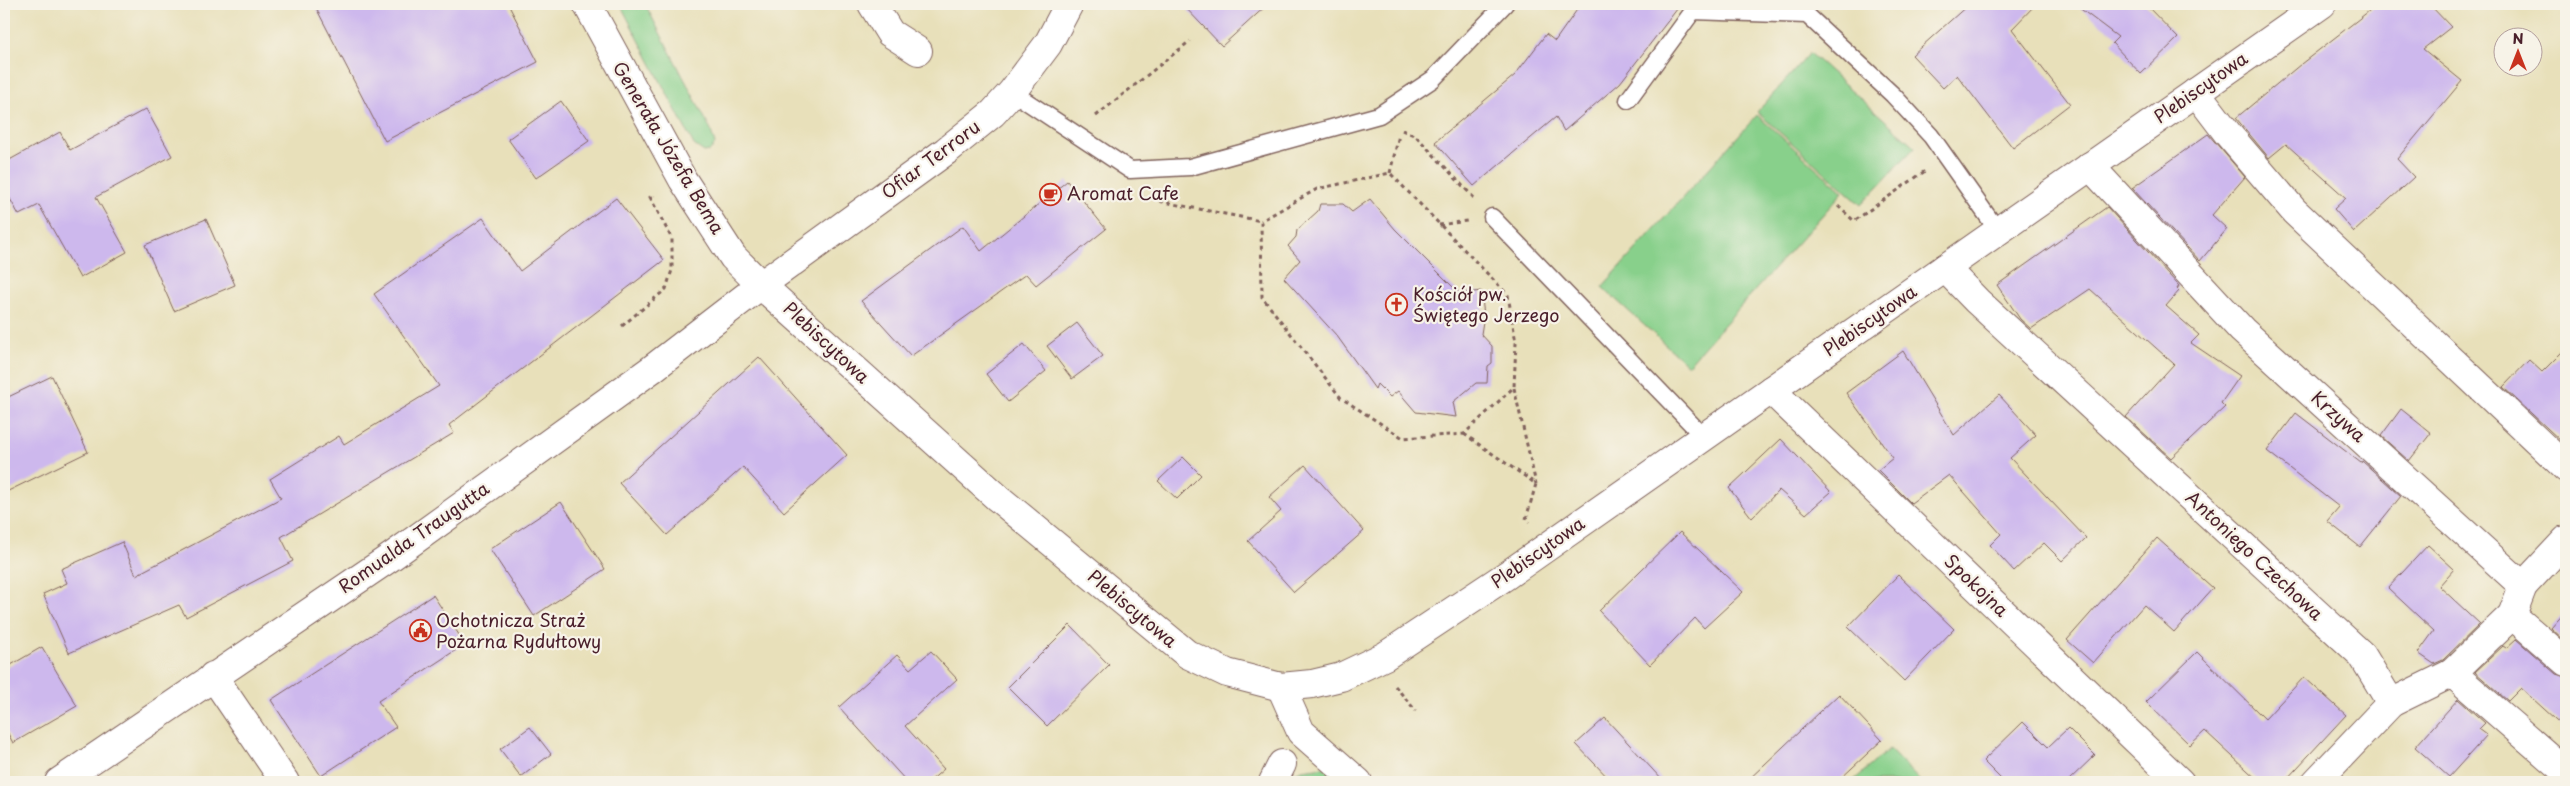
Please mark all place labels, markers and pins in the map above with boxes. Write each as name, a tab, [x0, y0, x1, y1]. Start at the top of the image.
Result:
place label: Aromat Cafe	[1067, 179, 1179, 206]
cafe icon: Aromat Cafe	[1039, 182, 1063, 206]
place label: Kościół pw. Świętego Jerzego	[1413, 280, 1559, 328]
church icon: Kościół pw. Świętego Jerzego	[1385, 293, 1409, 317]
place label: Ochotnicza Straż Pożarna Rydułtowy	[436, 606, 601, 654]
public building icon: Ochotnicza Straż Pożarna Rydułtowy	[408, 619, 432, 643]

